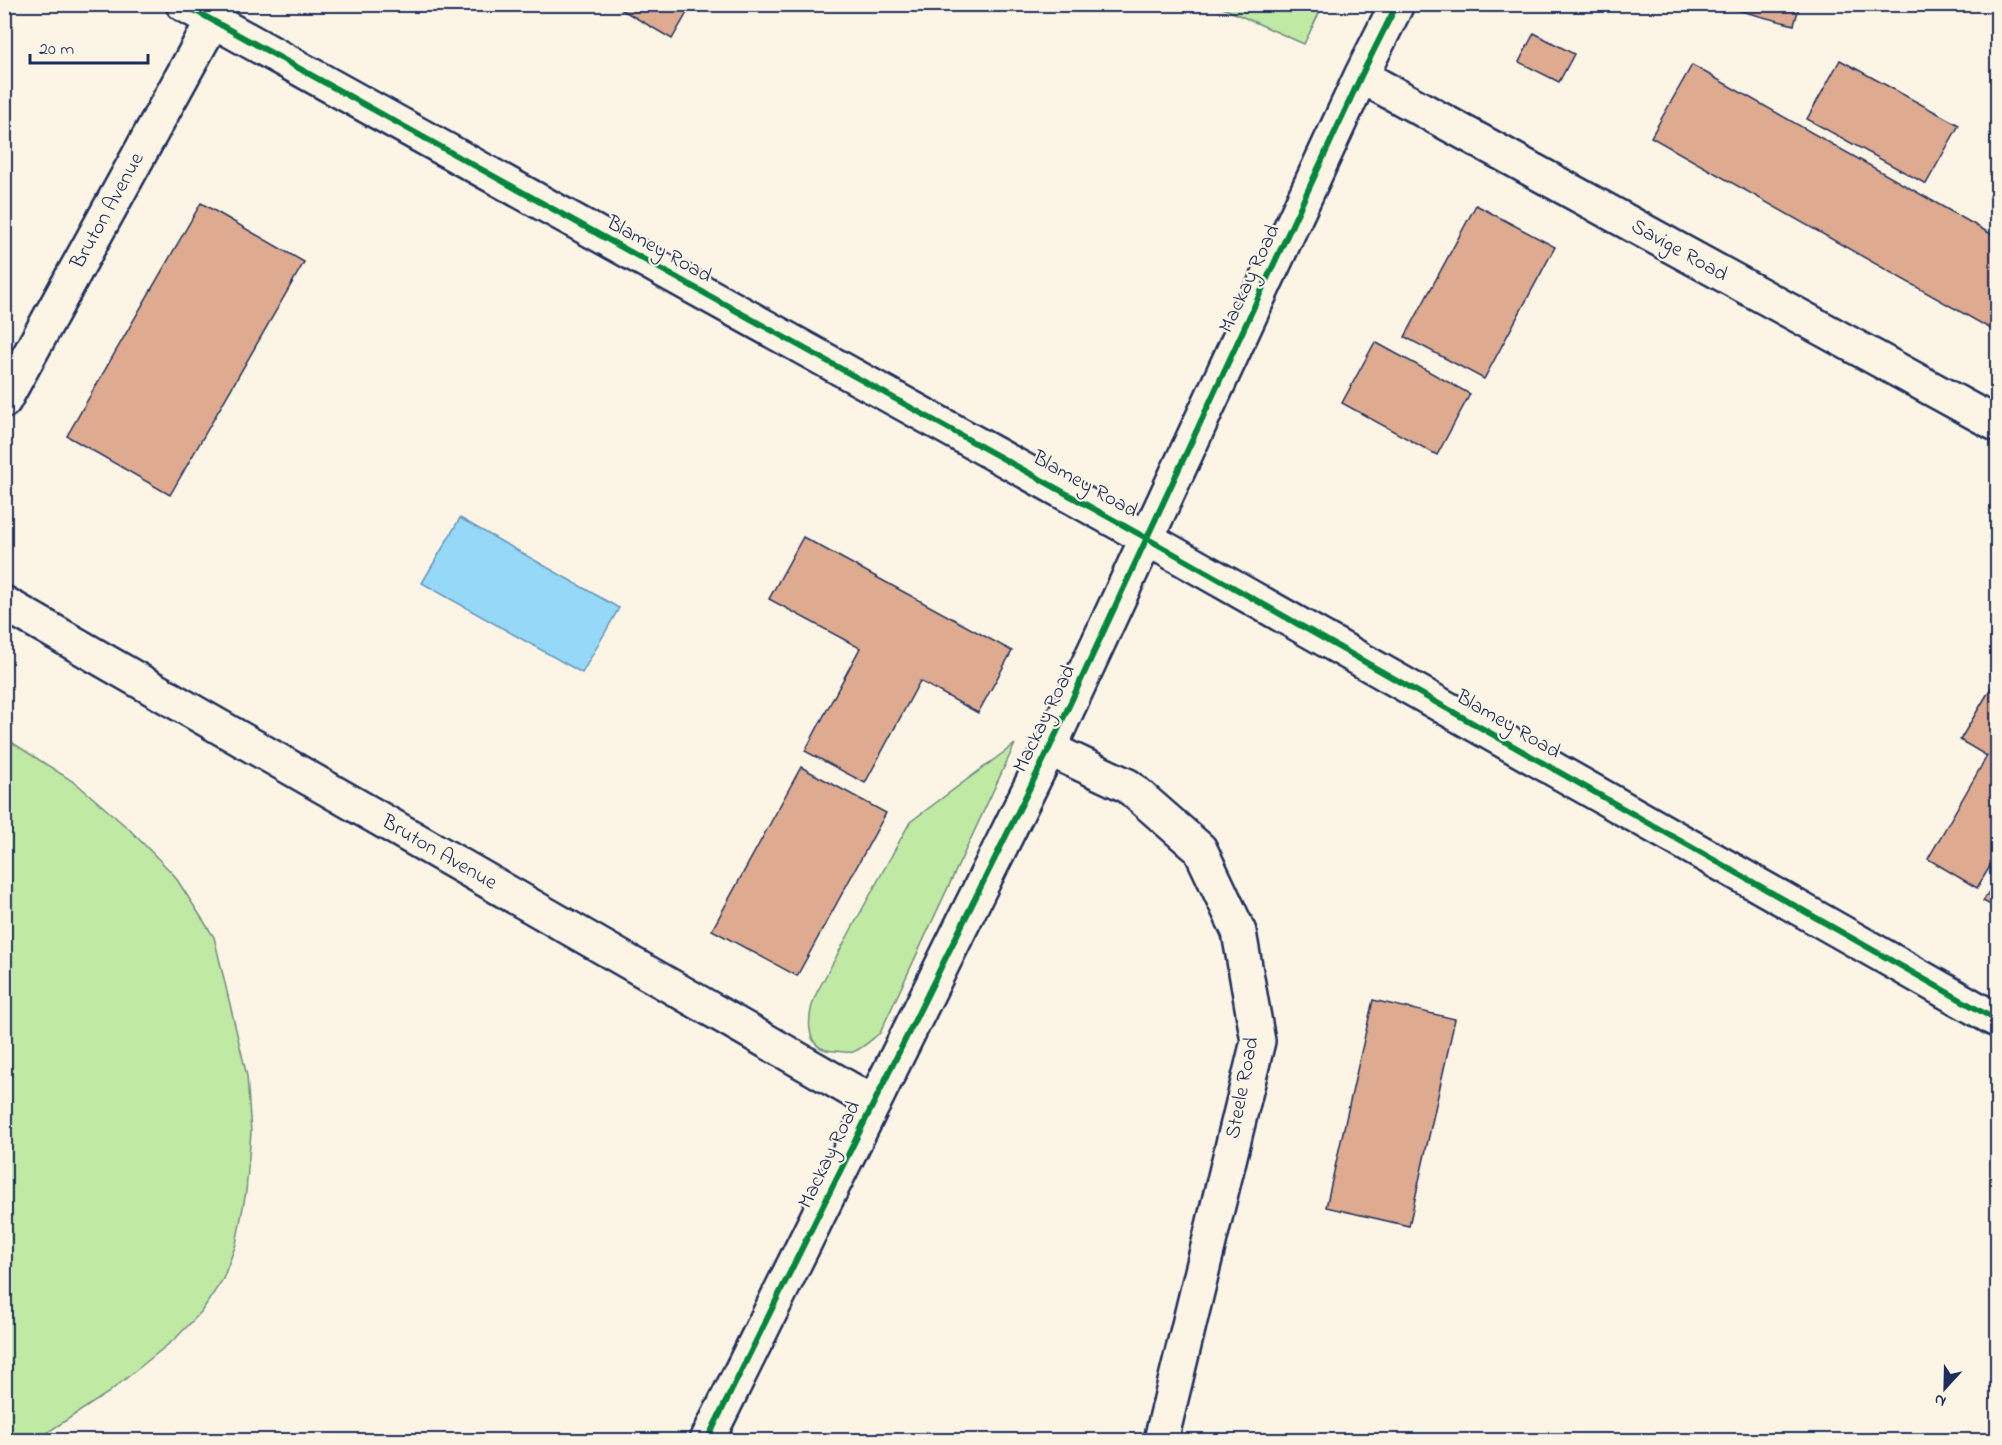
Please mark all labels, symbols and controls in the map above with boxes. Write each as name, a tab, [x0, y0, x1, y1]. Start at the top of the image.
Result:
scale bar	[30, 27, 148, 65]
text: 20 m	[39, 37, 74, 63]
street label: Bruton Avenue	[63, 147, 153, 276]
street label: Blamey Road	[599, 208, 717, 293]
street label: Savige Road	[1624, 212, 1733, 292]
street label: Mackay Road	[1212, 220, 1290, 339]
street label: Blamey Road	[1025, 443, 1143, 528]
street label: Mackay Road	[1006, 660, 1086, 779]
street label: Blamey Road	[1448, 682, 1566, 769]
street label: Bruton Avenue	[375, 807, 503, 899]
street label: Steele Road	[1218, 1034, 1268, 1142]
street label: Mackay Road	[791, 1096, 871, 1215]
north arrow	[1915, 1358, 1975, 1418]
text: N	[1930, 1387, 1950, 1413]

